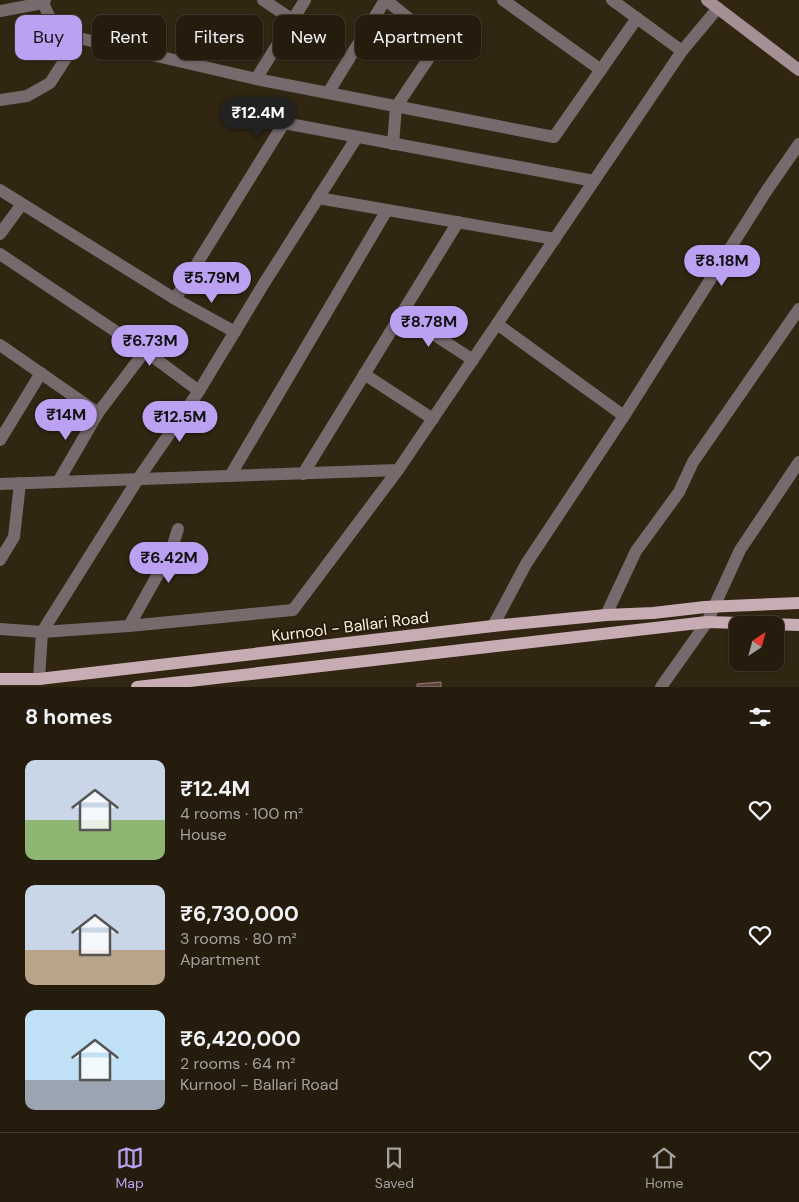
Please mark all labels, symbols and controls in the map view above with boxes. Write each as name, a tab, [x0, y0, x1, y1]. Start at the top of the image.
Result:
chip: Buy	[15, 15, 82, 60]
chip: Rent	[92, 15, 166, 60]
chip: Filters	[176, 15, 263, 60]
chip: New	[273, 15, 345, 60]
chip: Apartment	[355, 15, 481, 60]
pin: ₹12.4M	[217, 96, 299, 139]
text: ₹12.4M	[231, 102, 285, 123]
pin: ₹8.18M	[681, 244, 763, 287]
text: ₹8.18M	[695, 250, 749, 271]
pin: ₹5.79M	[171, 262, 253, 304]
text: ₹5.79M	[184, 267, 240, 288]
pin: ₹8.78M	[388, 306, 470, 348]
text: ₹8.78M	[401, 311, 457, 332]
pin: ₹6.73M	[109, 324, 191, 367]
text: ₹6.73M	[122, 330, 178, 351]
pin: ₹14M	[36, 398, 96, 441]
pin: ₹12.5M	[139, 400, 221, 443]
text: ₹14M	[46, 404, 86, 425]
text: ₹12.5M	[153, 406, 207, 427]
pin: ₹6.42M	[128, 542, 210, 584]
text: ₹6.42M	[140, 547, 198, 568]
street label: Kurnool - Ballari Road	[270, 606, 430, 647]
north arrow	[729, 616, 784, 671]
map controls	[729, 616, 784, 671]
text: 8 homes	[25, 703, 113, 731]
icon: filters	[746, 703, 774, 731]
text: ₹12.4M	[180, 775, 250, 803]
icon: home	[65, 780, 125, 840]
icon: heart	[746, 796, 774, 824]
text: 4 rooms · 100 m²	[180, 803, 303, 824]
text: House	[180, 824, 227, 845]
text: ₹6,730,000	[180, 900, 299, 928]
icon: home	[65, 905, 125, 965]
icon: heart	[746, 921, 774, 949]
text: 3 rooms · 80 m²	[180, 928, 297, 949]
text: Apartment	[180, 949, 260, 970]
text: ₹6,420,000	[180, 1025, 301, 1053]
icon: home	[65, 1030, 125, 1090]
icon: heart	[746, 1046, 774, 1074]
text: 2 rooms · 64 m²	[180, 1053, 296, 1074]
text: Kurnool - Ballari Road	[180, 1074, 339, 1095]
tab: Map	[116, 1144, 144, 1192]
tab: Saved	[375, 1144, 414, 1192]
tab: Home	[645, 1144, 683, 1192]

